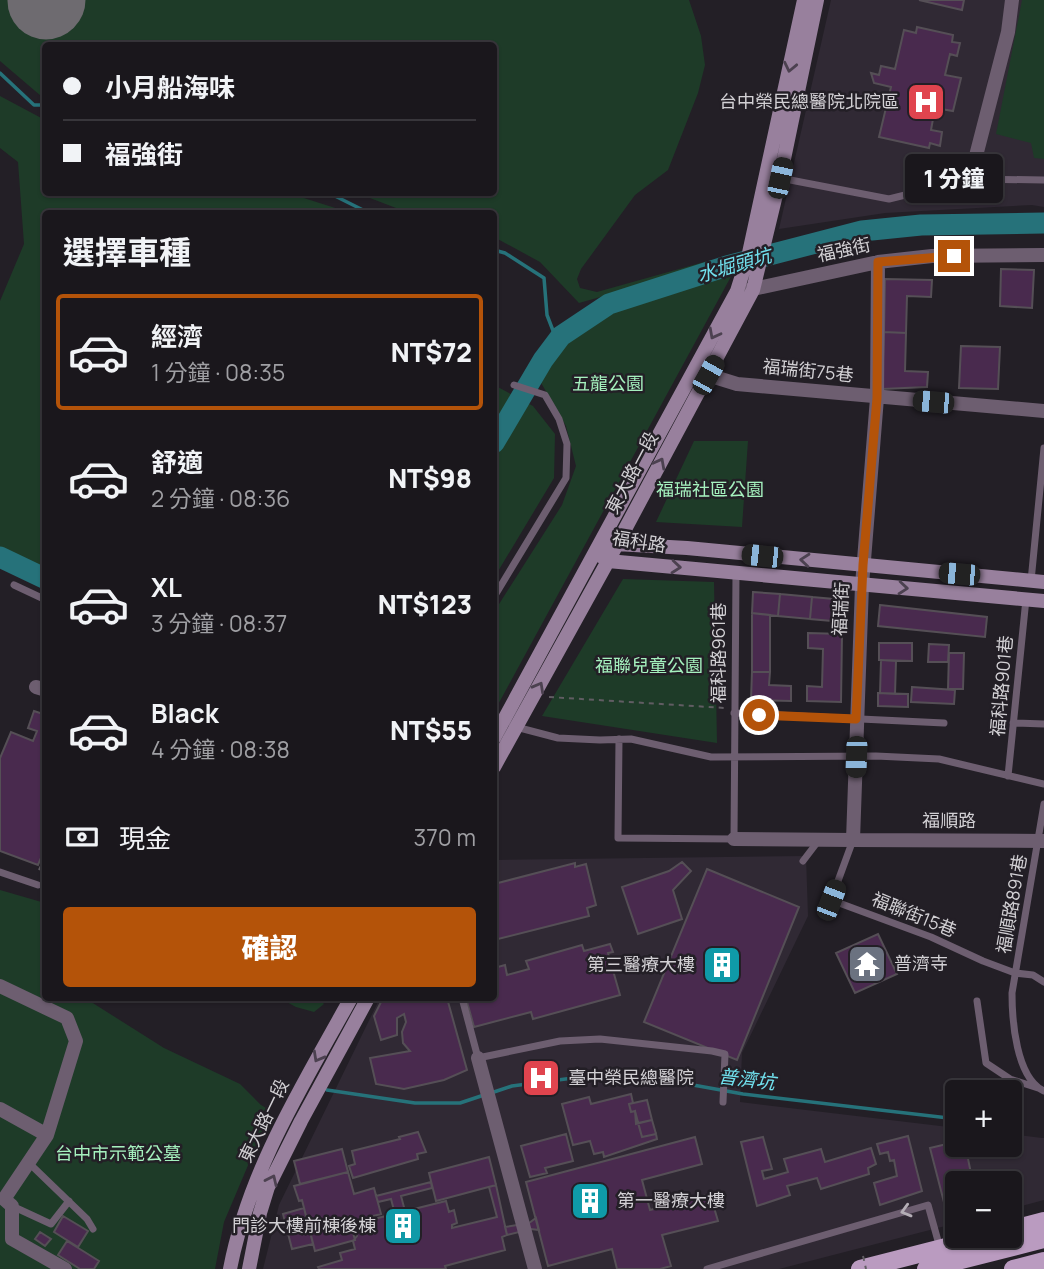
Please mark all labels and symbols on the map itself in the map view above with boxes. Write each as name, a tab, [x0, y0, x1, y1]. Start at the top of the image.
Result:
one-way arrow	[784, 61, 798, 73]
hospital icon: 台中榮民總醫院北院區	[905, 81, 947, 123]
place label: 台中榮民總醫院北院區	[719, 89, 899, 113]
callout: 1 分鐘	[905, 154, 1003, 204]
car	[766, 155, 795, 201]
street label: 福強街	[815, 232, 873, 266]
route end	[938, 240, 970, 272]
water label: 水堀頭坑	[694, 241, 777, 288]
one-way arrow	[709, 326, 722, 339]
car	[689, 352, 728, 398]
street label: 福瑞街75巷	[761, 353, 855, 387]
park label: 五龍公園	[572, 371, 644, 395]
car	[912, 390, 955, 414]
street label: 東大路一段	[599, 427, 663, 518]
one-way arrow	[652, 458, 665, 470]
park label: 福瑞社區公園	[656, 477, 764, 501]
street label: 福科路	[611, 525, 668, 557]
car	[741, 543, 784, 569]
one-way arrow	[799, 553, 810, 568]
one-way arrow	[671, 559, 682, 574]
car	[938, 562, 981, 586]
one-way arrow	[898, 580, 909, 595]
street label: 福瑞街	[827, 581, 853, 637]
street label: 福科路961巷	[706, 602, 730, 704]
street label: 福科路901巷	[985, 634, 1017, 737]
park label: 福聯兒童公園	[595, 653, 703, 677]
one-way arrow	[531, 681, 544, 694]
route start	[743, 699, 775, 731]
car	[845, 736, 868, 778]
street label: 福順路	[922, 808, 976, 832]
street label: 福順路891巷	[990, 852, 1032, 955]
car	[814, 877, 849, 923]
street label: 福聯街15巷	[868, 886, 960, 942]
temple icon: 普濟寺	[846, 943, 888, 985]
building icon: 第三醫療大樓	[701, 944, 743, 986]
place label: 普濟寺	[894, 951, 948, 975]
place label: 第三醫療大樓	[587, 952, 695, 976]
one-way arrow	[313, 1050, 326, 1063]
hospital icon: 臺中榮民總醫院	[520, 1057, 562, 1099]
water label: 普濟坑	[717, 1063, 780, 1096]
place label: 臺中榮民總醫院	[568, 1065, 694, 1089]
street label: 東大路一段	[233, 1075, 294, 1166]
park label: 台中市示範公墓	[55, 1141, 181, 1165]
one-way arrow	[264, 1175, 278, 1187]
building icon: 第一醫療大樓	[569, 1180, 611, 1222]
place label: 第一醫療大樓	[617, 1188, 725, 1212]
one-way arrow	[901, 1203, 913, 1217]
building icon: 門診大樓前棟後棟	[382, 1205, 424, 1247]
place label: 門診大樓前棟後棟	[232, 1213, 376, 1237]

